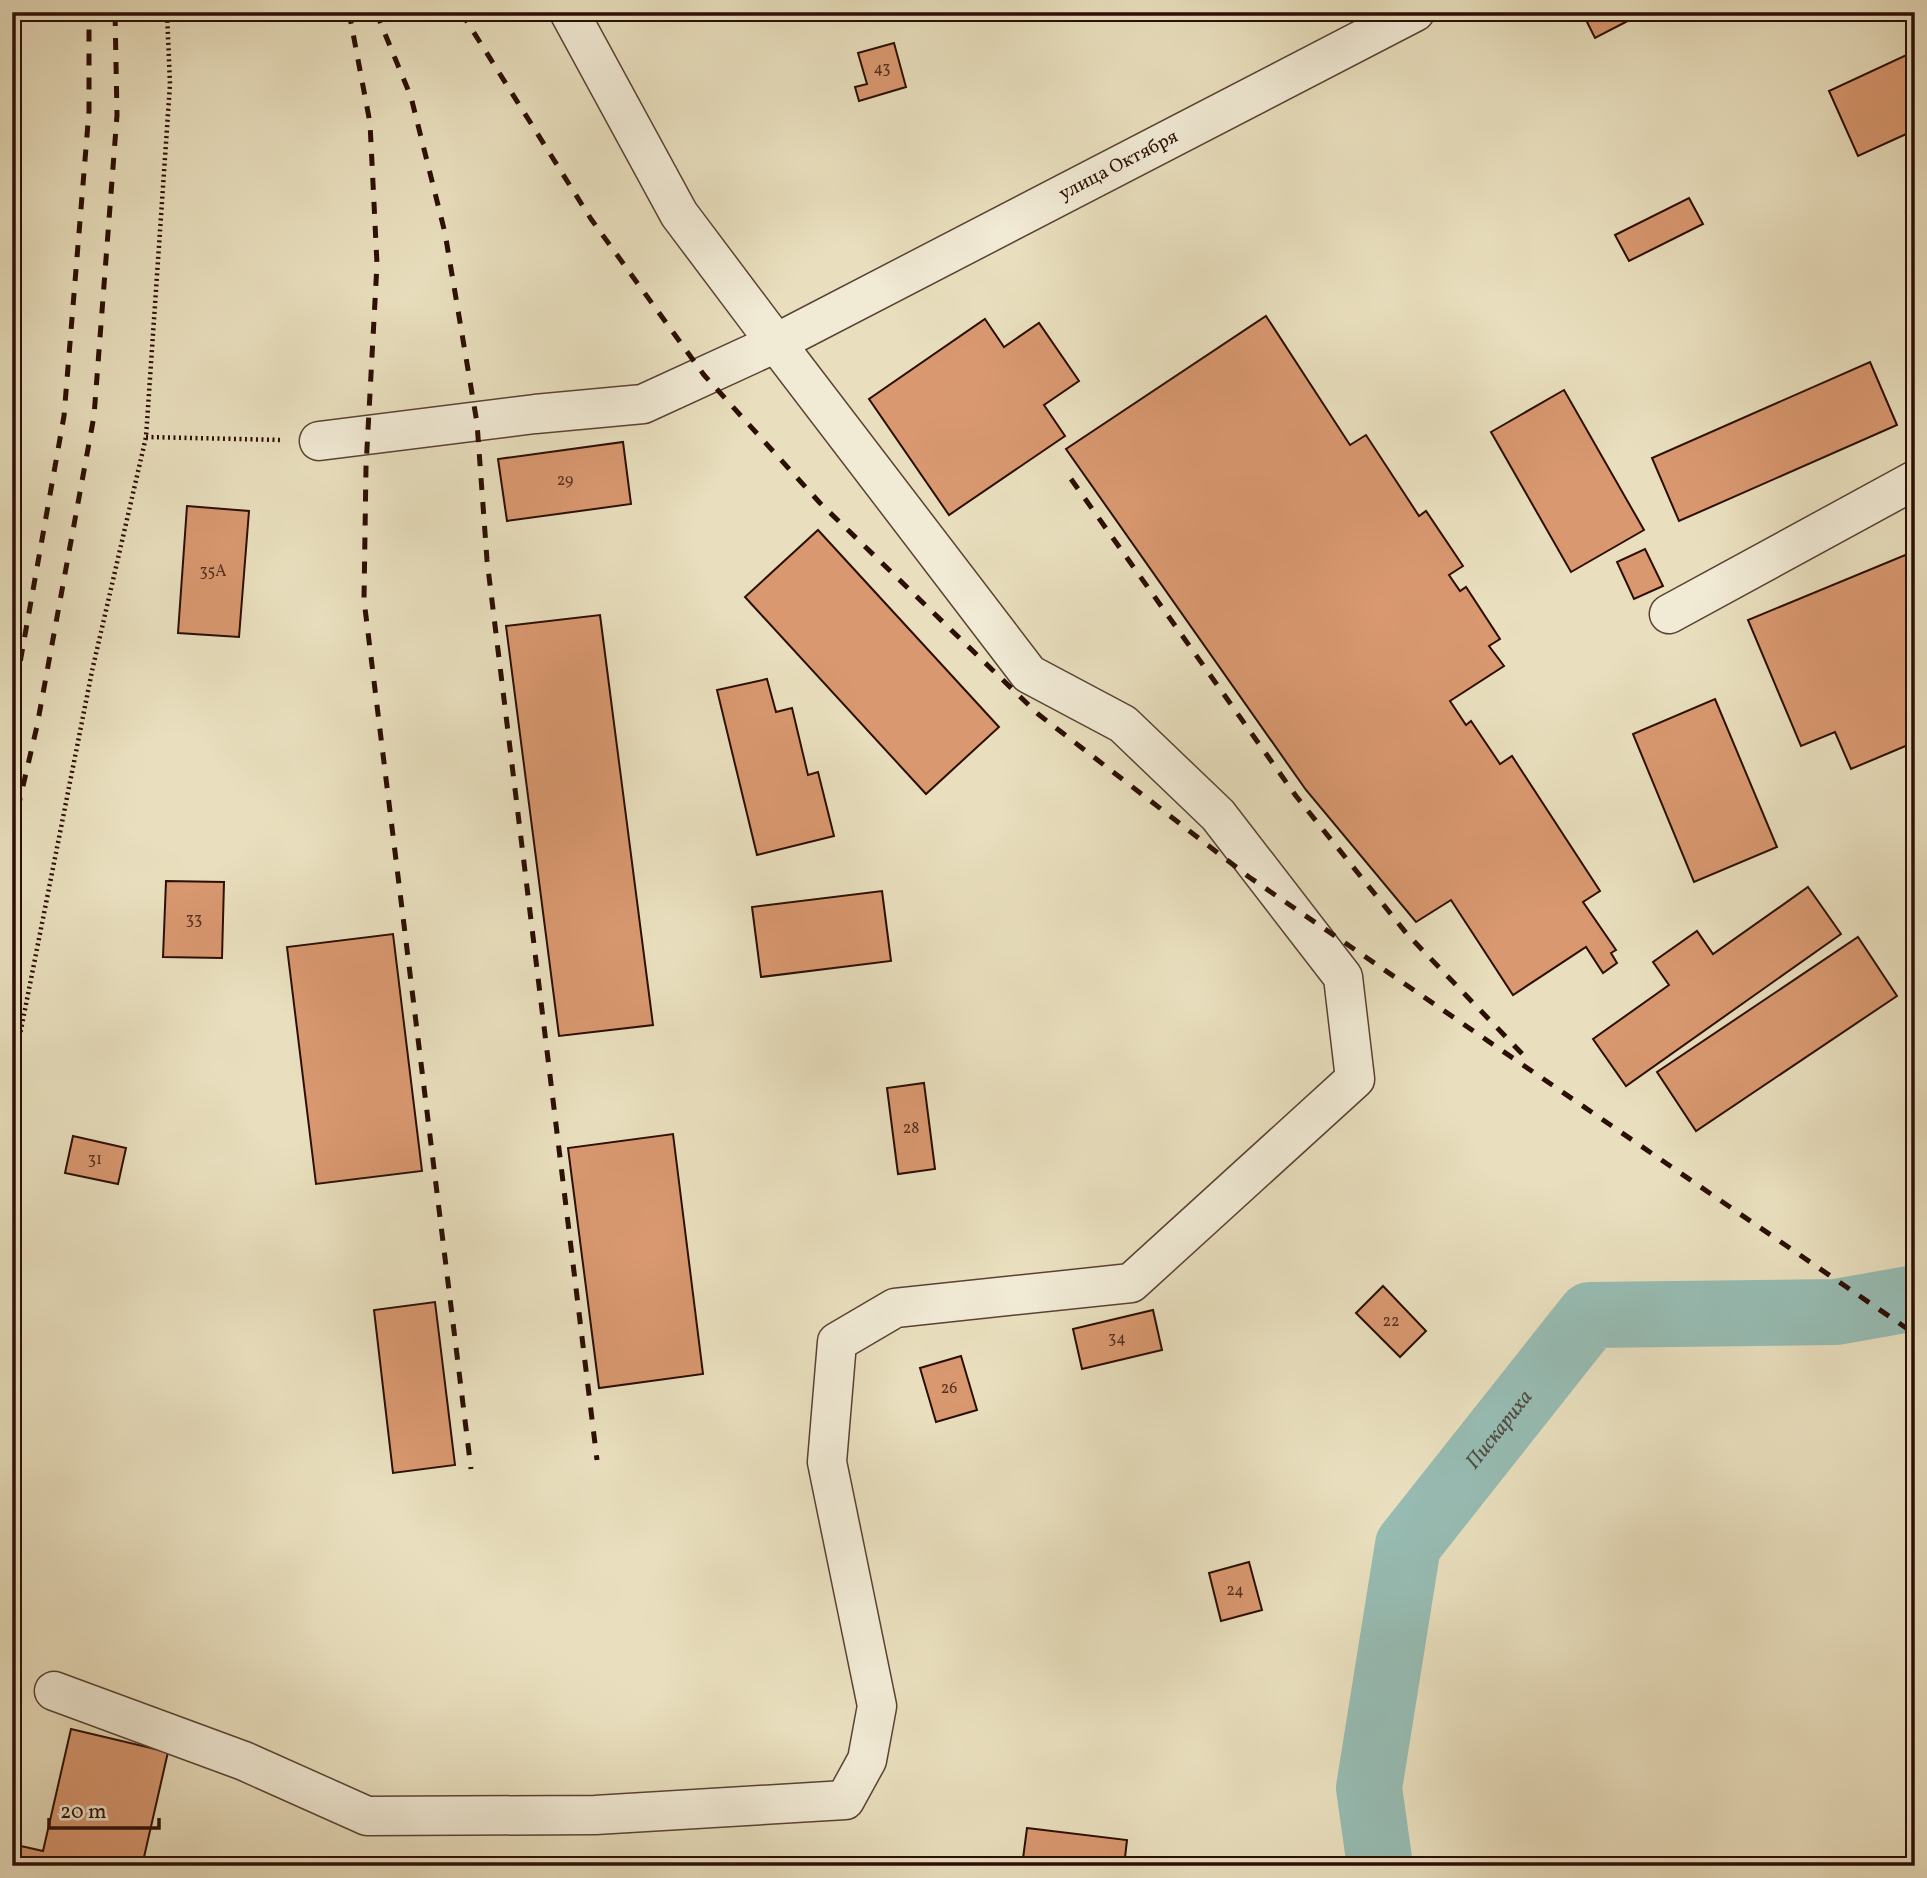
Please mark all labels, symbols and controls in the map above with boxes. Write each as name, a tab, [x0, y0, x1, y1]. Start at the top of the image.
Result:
house number: 43	[873, 58, 891, 80]
street label: улица Октября	[1054, 124, 1183, 207]
house number: 29	[557, 470, 573, 492]
house number: 35А	[199, 561, 227, 583]
house number: 33	[186, 909, 202, 931]
house number: 28	[903, 1118, 919, 1140]
house number: 31	[88, 1149, 102, 1171]
house number: 22	[1382, 1311, 1400, 1333]
house number: 34	[1108, 1328, 1126, 1350]
house number: 26	[941, 1378, 957, 1400]
water label: Пискариха	[1459, 1384, 1540, 1475]
house number: 24	[1226, 1580, 1244, 1602]
scale bar	[49, 1787, 159, 1831]
text: 20 m	[60, 1798, 106, 1827]

